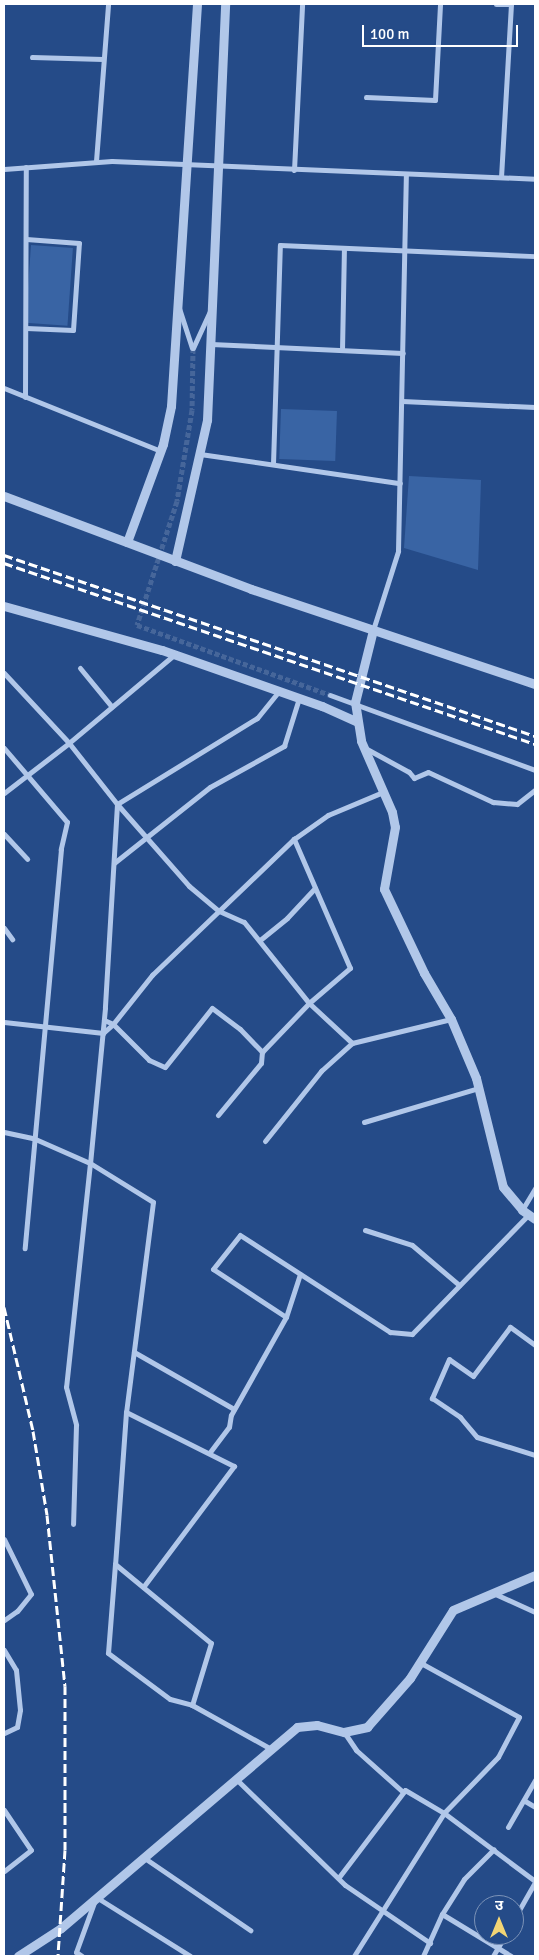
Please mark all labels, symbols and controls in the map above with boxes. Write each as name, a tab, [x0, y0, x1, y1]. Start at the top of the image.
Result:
scale bar	[364, 15, 520, 47]
text: 100 m	[370, 25, 410, 43]
north arrow	[474, 1895, 524, 1945]
text: उ	[495, 1897, 503, 1914]

